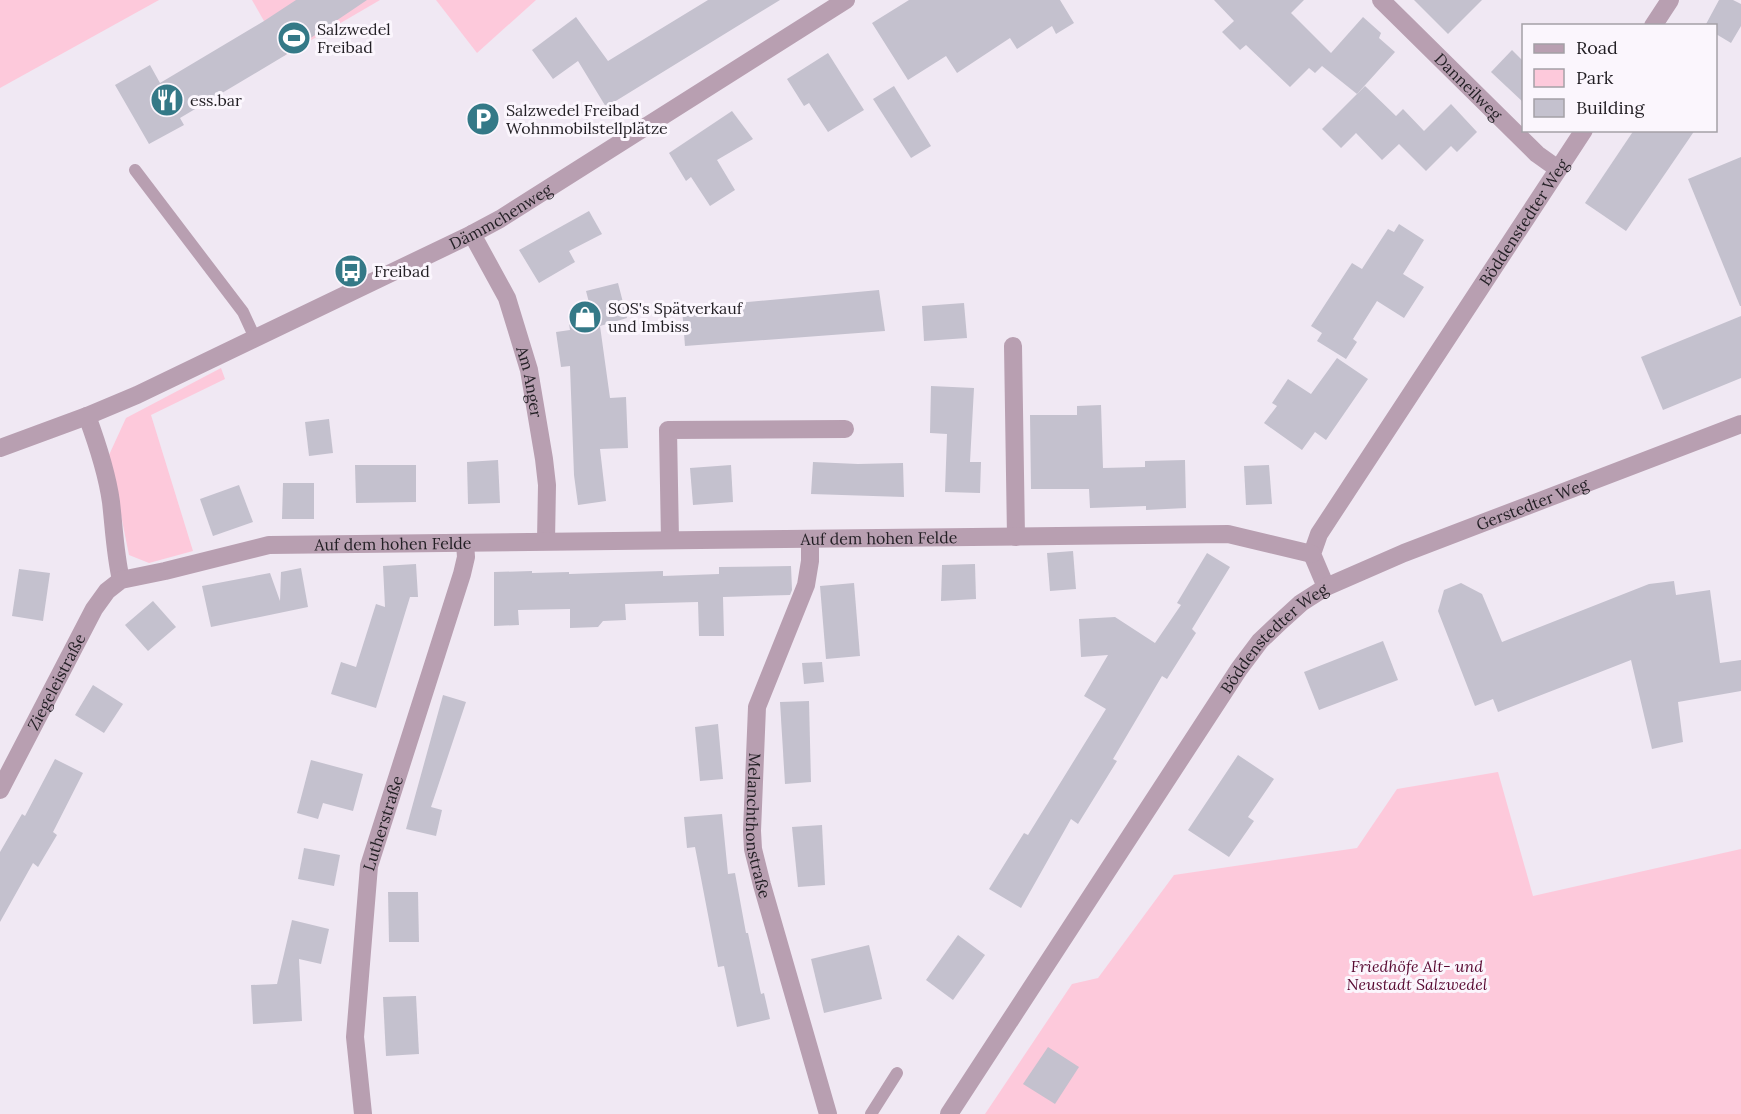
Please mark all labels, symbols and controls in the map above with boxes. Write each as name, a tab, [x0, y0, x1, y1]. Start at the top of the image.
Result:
place label: Salzwedel Freibad	[317, 19, 391, 57]
sports icon: Salzwedel Freibad	[276, 20, 312, 56]
legend	[1522, 24, 1717, 132]
text: Road	[1576, 36, 1618, 59]
street label: Danneilweg	[1430, 49, 1507, 125]
text: Park	[1576, 66, 1614, 89]
restaurant icon: ess.bar	[149, 82, 185, 118]
place label: ess.bar	[190, 90, 242, 110]
text: Building	[1576, 96, 1646, 119]
place label: Salzwedel Freibad Wohnmobilstellplätze	[506, 100, 668, 138]
parking icon: Salzwedel Freibad Wohnmobilstellplätze	[465, 101, 501, 137]
street label: Böddenstedter Weg	[1475, 154, 1573, 289]
street label: Dämmchenweg	[446, 178, 556, 253]
bus stop icon: Freibad	[333, 253, 369, 289]
place label: Freibad	[374, 261, 430, 281]
place label: SOS's Spätverkauf und Imbiss	[608, 298, 744, 336]
shop icon: SOS's Spätverkauf und Imbiss	[567, 299, 603, 335]
street label: Am Anger	[512, 343, 547, 419]
street label: Gerstedter Weg	[1473, 473, 1592, 534]
street label: Auf dem hohen Felde	[799, 527, 958, 549]
street label: Auf dem hohen Felde	[313, 533, 472, 554]
street label: Böddenstedter Weg	[1216, 578, 1332, 697]
street label: Ziegeleistraße	[23, 630, 90, 733]
street label: Melanchthonstraße	[742, 752, 775, 901]
street label: Lutherstraße	[358, 773, 407, 873]
park label: Friedhöfe Alt- und Neustadt Salzwedel	[1347, 956, 1488, 994]

